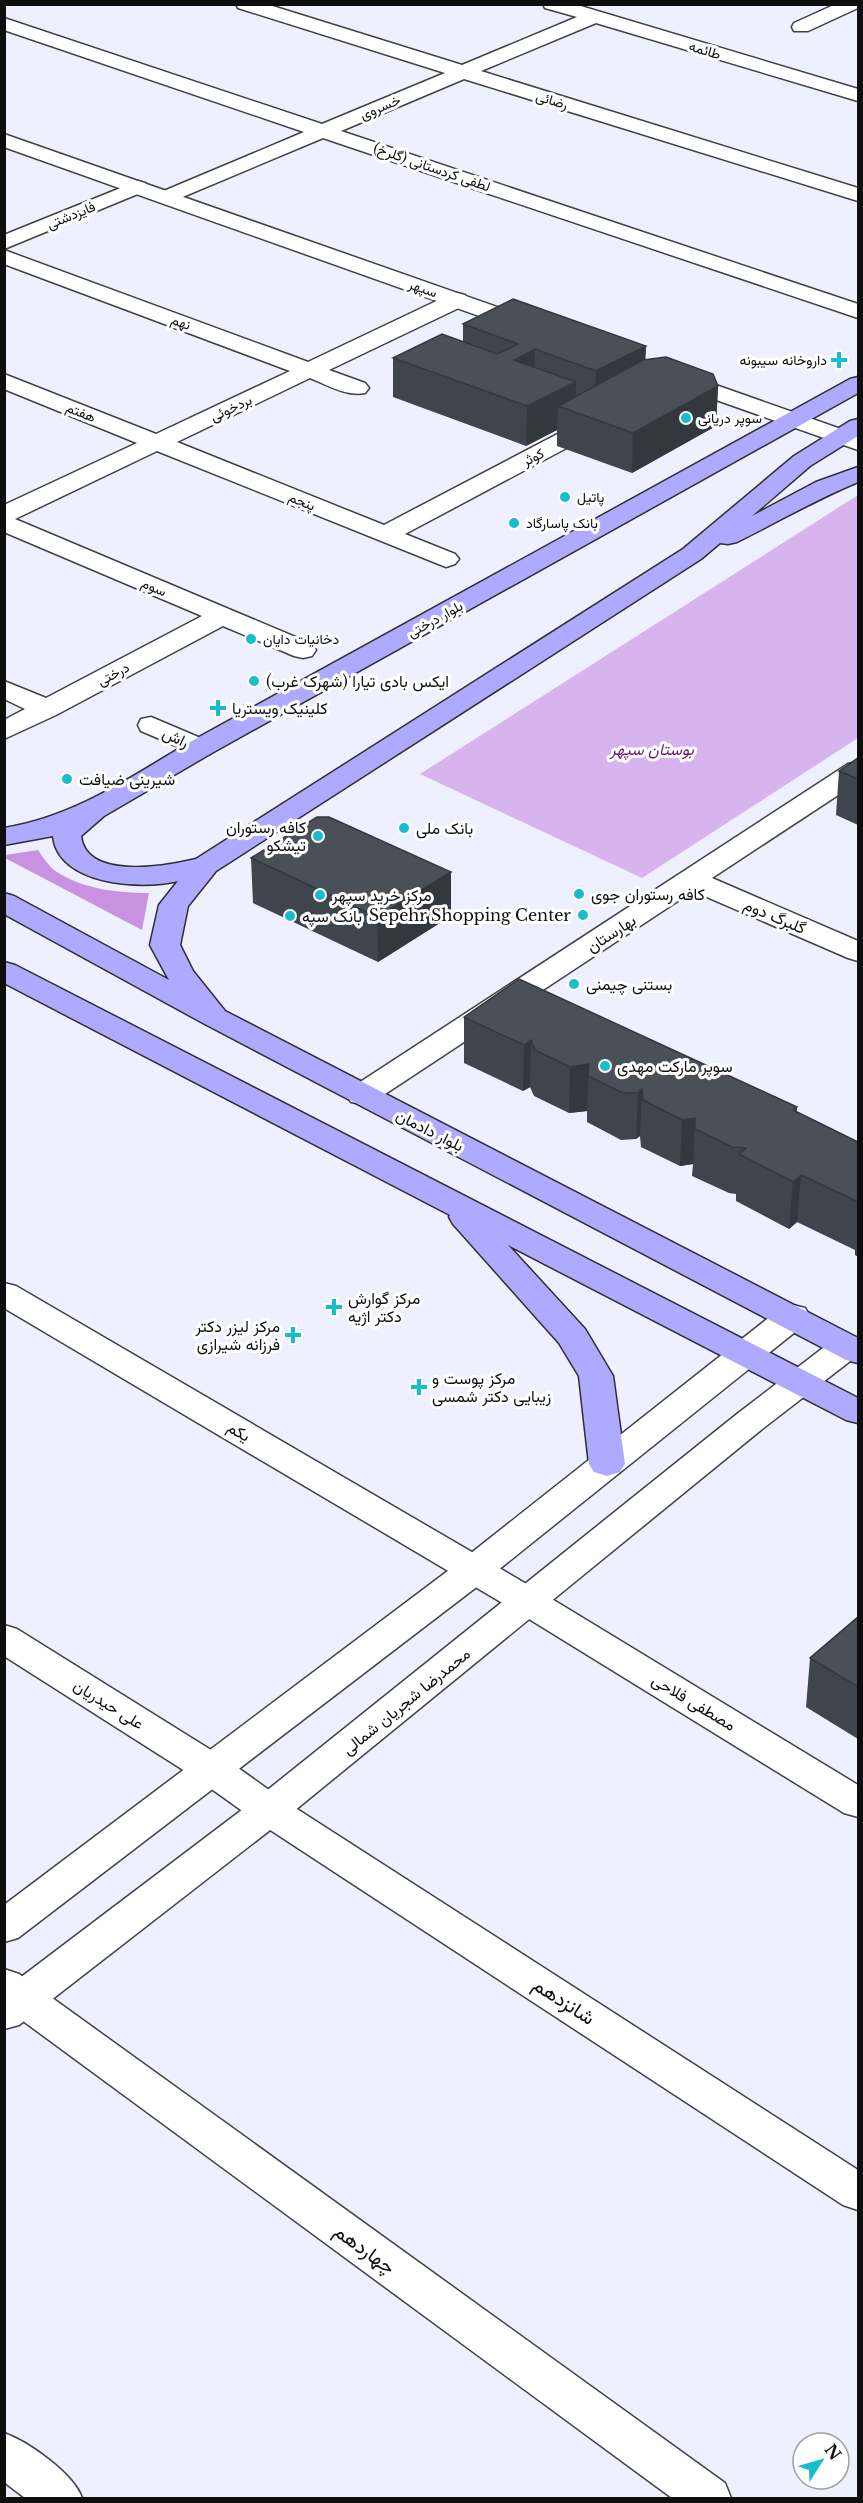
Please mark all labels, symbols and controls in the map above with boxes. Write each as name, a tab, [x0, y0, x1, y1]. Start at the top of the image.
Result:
street label: طائمه	[687, 37, 723, 63]
street label: رضائی	[534, 87, 570, 113]
street label: خسروی	[357, 90, 403, 124]
street label: لطفی کردستانی (گلرخ)	[370, 139, 493, 197]
street label: فایزدشتی	[44, 197, 98, 233]
street label: سپهر	[405, 274, 440, 302]
street label: نهم	[169, 310, 193, 334]
place label: داروخانه سیبونه	[739, 351, 827, 369]
marker: داروخانه سیبونه	[832, 353, 846, 367]
street label: بردخوئی	[207, 391, 255, 425]
street label: هفتم	[63, 398, 99, 426]
place label: سوپر دریانی	[698, 409, 762, 428]
marker: سوپر دریانی	[679, 411, 693, 425]
street label: کوثر	[518, 444, 547, 471]
street label: پنجم	[286, 488, 318, 515]
place label: پاتیل	[577, 488, 604, 507]
marker: پاتیل	[558, 490, 572, 504]
place label: بانک پاسارگاد	[526, 514, 598, 533]
marker: بانک پاسارگاد	[507, 516, 521, 530]
street label: سوم	[139, 574, 169, 600]
street label: بلوار درختی	[404, 596, 466, 642]
place label: دخانیات دایان	[263, 630, 339, 648]
marker: دخانیات دایان	[244, 632, 258, 646]
street label: درختی	[94, 658, 132, 690]
place label: ایکس بادی تیارا (شهرک غرب)	[266, 671, 449, 692]
marker: ایکس بادی تیارا (شهرک غرب)	[247, 674, 261, 688]
place label: کلینیک ویستریا	[232, 698, 328, 719]
marker: کلینیک ویستریا	[209, 699, 227, 717]
street label: راش	[159, 722, 192, 753]
park label: بوستان سپهر	[609, 739, 695, 761]
place label: شیرینی ضیافت	[79, 769, 175, 790]
marker: شیرینی ضیافت	[60, 772, 74, 786]
place label: کافه رستوران تیشکو	[226, 817, 306, 856]
place label: بانک ملی	[416, 818, 473, 839]
marker: بانک ملی	[397, 821, 411, 835]
marker: کافه رستوران تیشکو	[311, 829, 325, 843]
place label: کافه رستوران جوی	[591, 884, 705, 905]
place label: مرکز خرید سپهر	[331, 885, 432, 907]
marker: کافه رستوران جوی	[572, 887, 586, 901]
marker: مرکز خرید سپهر	[313, 888, 327, 902]
street label: گلبرگ دوم	[741, 894, 809, 939]
place label: Sepehr Shopping Center	[369, 905, 571, 925]
place label: بانک سپه	[302, 906, 362, 928]
marker: Sepehr Shopping Center	[576, 908, 590, 922]
marker: بانک سپه	[283, 909, 297, 923]
street label: بهارستان	[583, 910, 640, 957]
place label: بستنی چیمنی	[586, 974, 672, 996]
marker: بستنی چیمنی	[567, 977, 581, 991]
place label: سوپر مارکت مهدی	[617, 1056, 733, 1078]
marker: سوپر مارکت مهدی	[598, 1059, 612, 1073]
street label: بلوار دادمان	[392, 1104, 467, 1156]
place label: مرکز گوارش دکتر اژیه	[348, 1288, 420, 1327]
marker: مرکز گوارش دکتر اژیه	[325, 1298, 343, 1316]
place label: مرکز لیزر دکتر فرزانه شیرازی	[194, 1316, 280, 1355]
marker: مرکز لیزر دکتر فرزانه شیرازی	[284, 1326, 302, 1344]
place label: مرکز پوست و زیبایی دکتر شمسی	[432, 1368, 551, 1407]
marker: مرکز پوست و زیبایی دکتر شمسی	[410, 1378, 428, 1396]
street label: یکم	[223, 1416, 254, 1446]
street label: محمدرضا شجریان شمالی	[338, 1643, 475, 1760]
street label: مصطفی فلاحی	[648, 1669, 739, 1736]
street label: علی حیدریان	[70, 1675, 148, 1734]
street label: شانزدهم	[528, 1972, 599, 2031]
street label: چهاردهم	[328, 2219, 400, 2281]
north arrow	[791, 2431, 851, 2491]
text: N	[820, 2440, 845, 2464]

